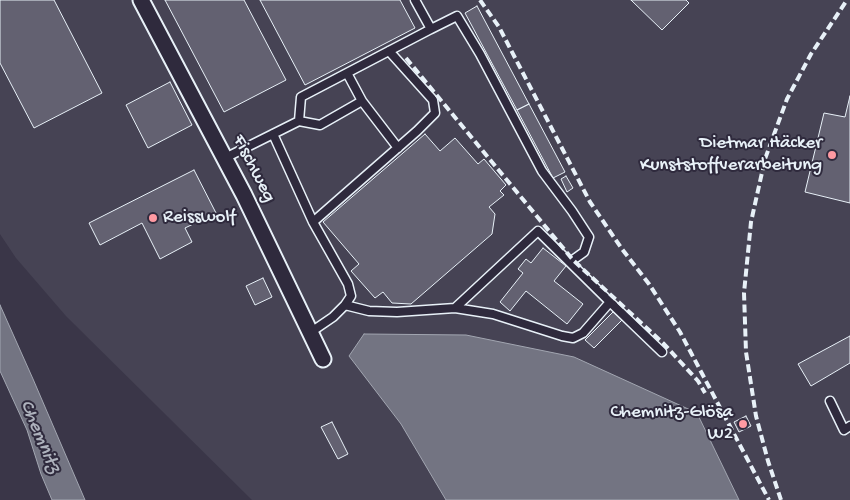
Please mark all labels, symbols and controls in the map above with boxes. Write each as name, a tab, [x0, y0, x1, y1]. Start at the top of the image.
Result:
street label: Fischweg	[226, 131, 280, 207]
place label: Dietmar Häcker Kunststoffverarbeitung	[640, 133, 822, 177]
marker: Dietmar Häcker Kunststoffverarbeitung	[826, 149, 838, 161]
place label: Reisswolf	[163, 207, 235, 229]
marker: Reisswolf	[147, 212, 159, 224]
water label: Chemnitz	[13, 397, 65, 477]
place label: Chemnitz-Glösa W2	[610, 402, 733, 446]
marker: Chemnitz-Glösa W2	[737, 418, 749, 430]

